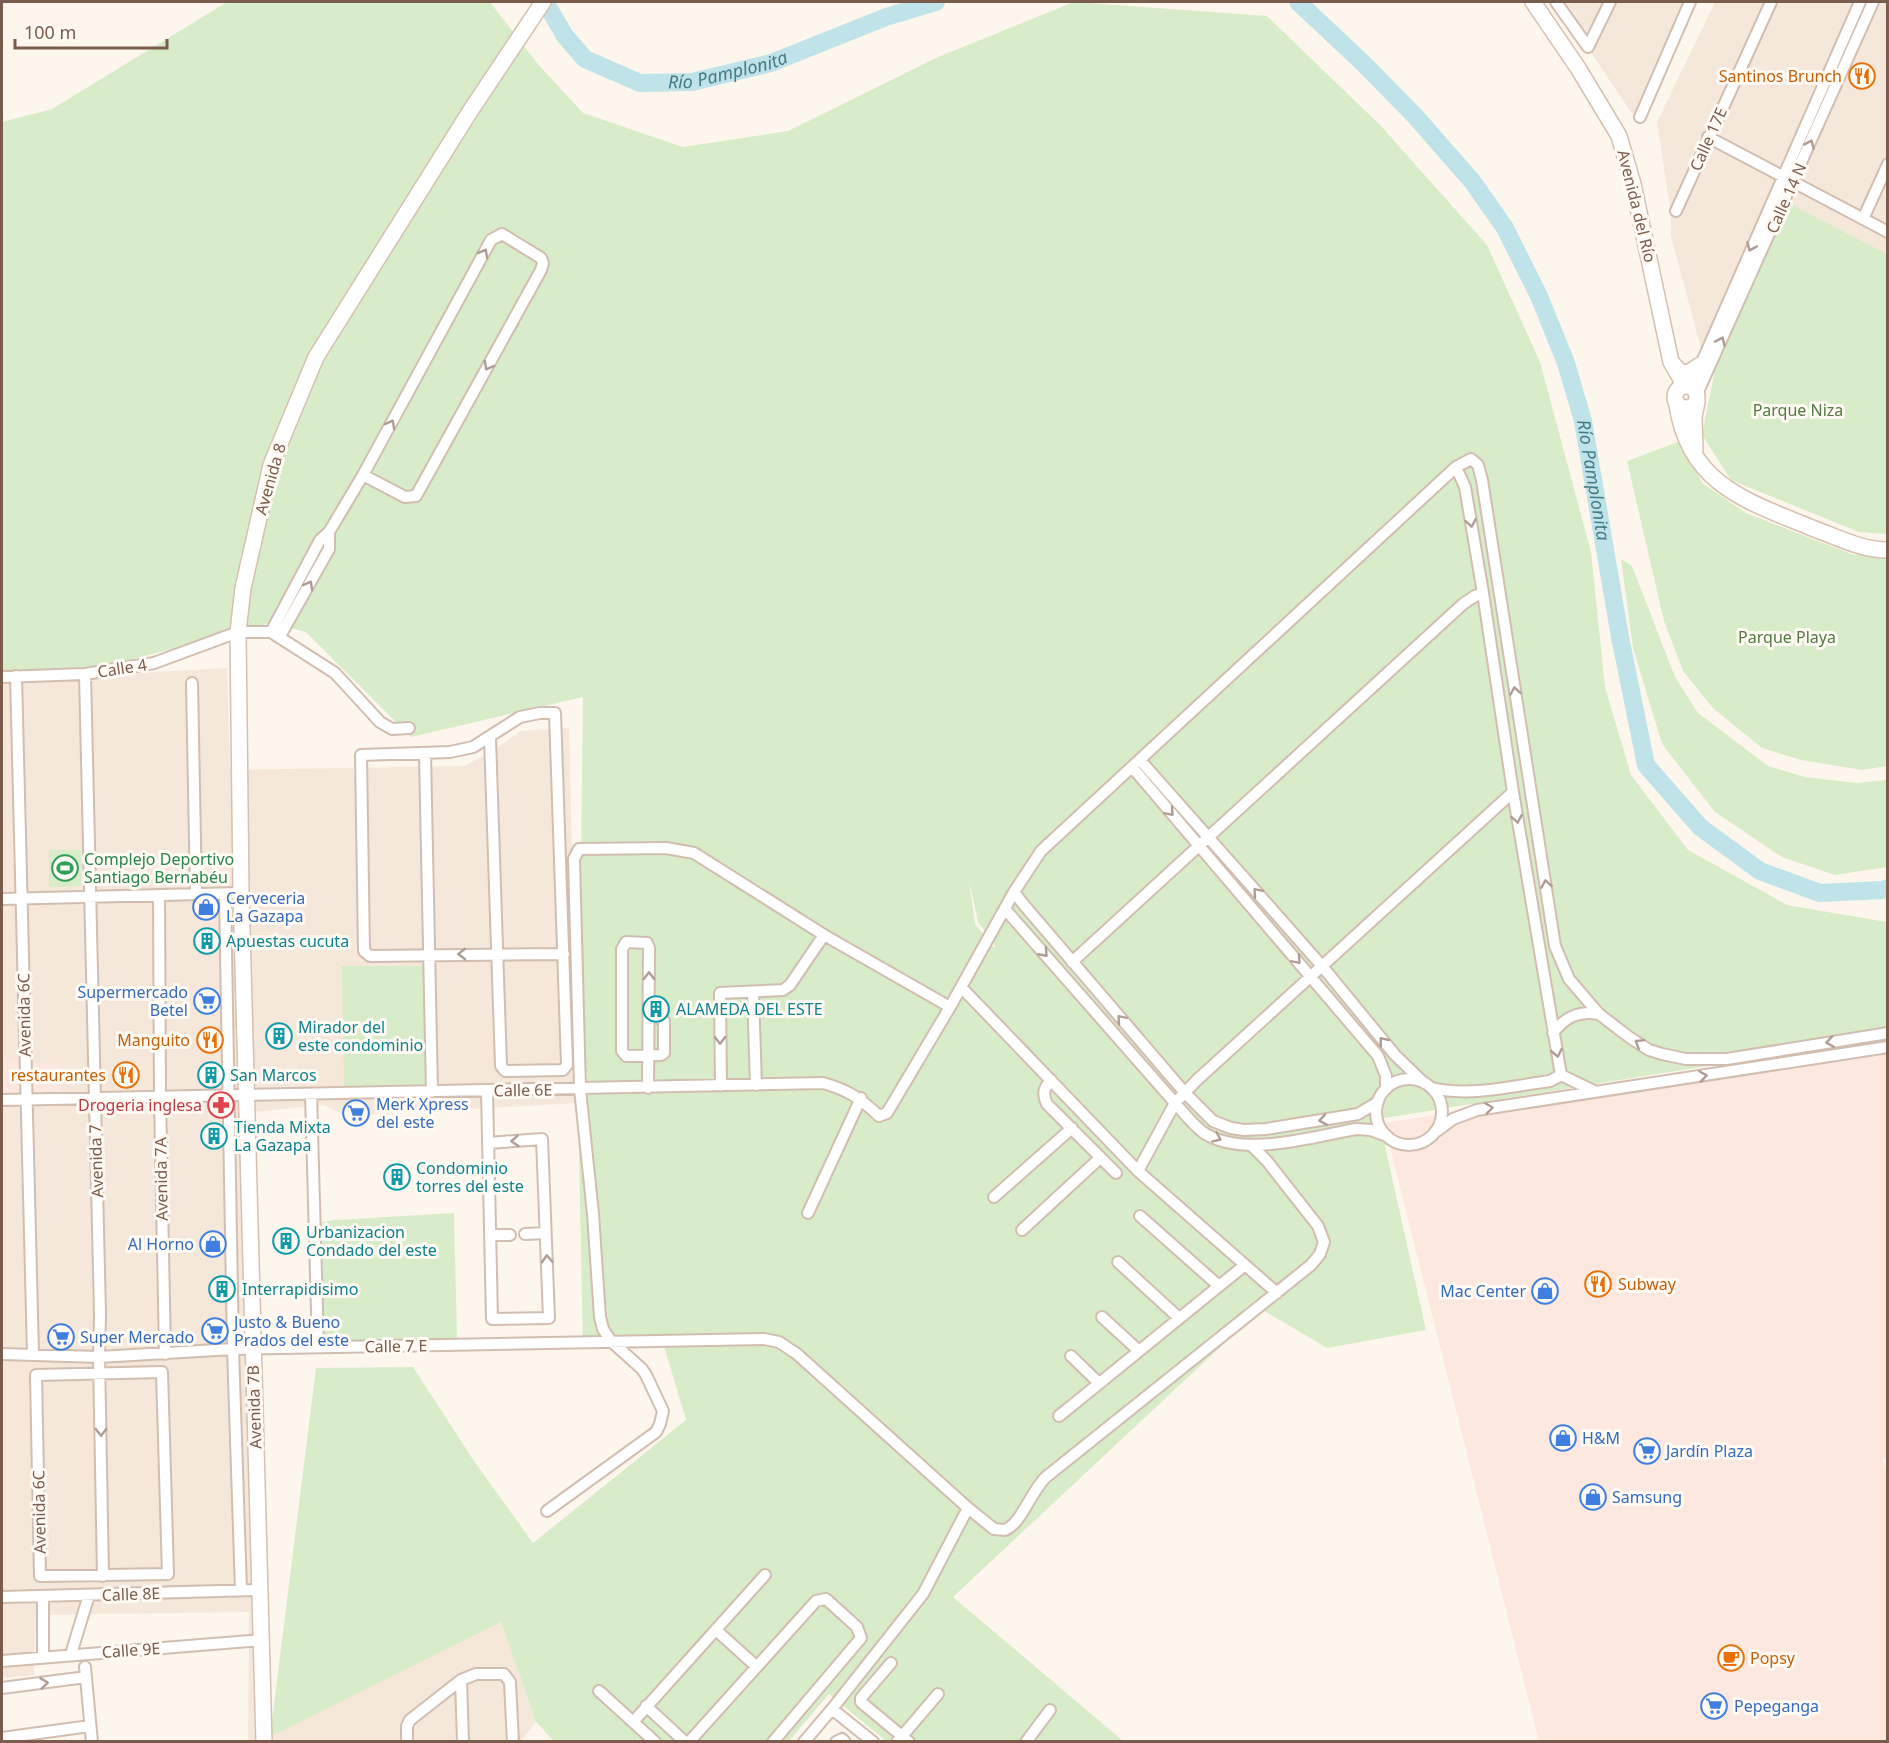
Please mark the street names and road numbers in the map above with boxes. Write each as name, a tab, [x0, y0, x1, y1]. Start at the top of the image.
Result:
street label: Calle 17E	[1684, 104, 1732, 174]
street label: Avenida del Río	[1612, 147, 1662, 265]
street label: Calle 14 N	[1761, 159, 1811, 237]
street label: Avenida 8	[249, 441, 291, 517]
street label: Calle 4	[96, 653, 148, 683]
street label: Avenida 6C	[12, 973, 36, 1057]
street label: Calle 6E	[494, 1078, 552, 1102]
street label: Avenida 7	[84, 1124, 108, 1198]
street label: Avenida 7A	[149, 1136, 173, 1221]
street label: Calle 7 E	[364, 1334, 428, 1358]
street label: Avenida 7B	[242, 1365, 266, 1449]
street label: Avenida 6C	[27, 1470, 51, 1554]
street label: Calle 8E	[101, 1582, 161, 1606]
street label: Calle 9E	[101, 1637, 161, 1663]

